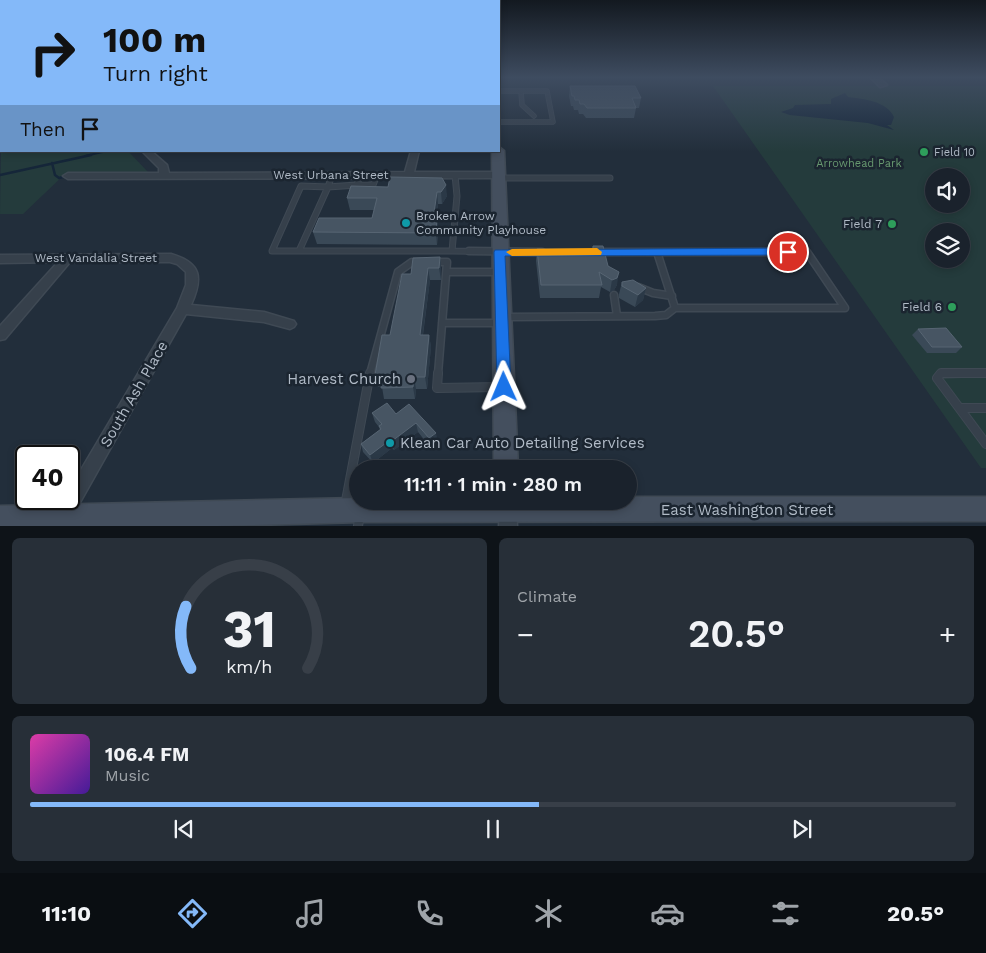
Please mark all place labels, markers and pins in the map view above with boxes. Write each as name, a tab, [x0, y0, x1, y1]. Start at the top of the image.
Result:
marker: Field 10	[918, 146, 930, 158]
place label: Field 10	[934, 146, 975, 159]
place label: Broken Arrow Community Playhouse	[416, 209, 546, 237]
marker: Broken Arrow Community Playhouse	[400, 217, 412, 229]
place label: Field 7	[843, 217, 882, 231]
marker: Field 7	[886, 218, 898, 230]
pin	[767, 231, 809, 273]
place label: Field 6	[902, 300, 942, 314]
marker: Field 6	[946, 301, 958, 313]
place label: Harvest Church	[287, 370, 401, 388]
marker: Harvest Church	[405, 373, 417, 385]
place label: Klean Car Auto Detailing Services	[400, 434, 645, 452]
marker: Klean Car Auto Detailing Services	[384, 437, 396, 449]

